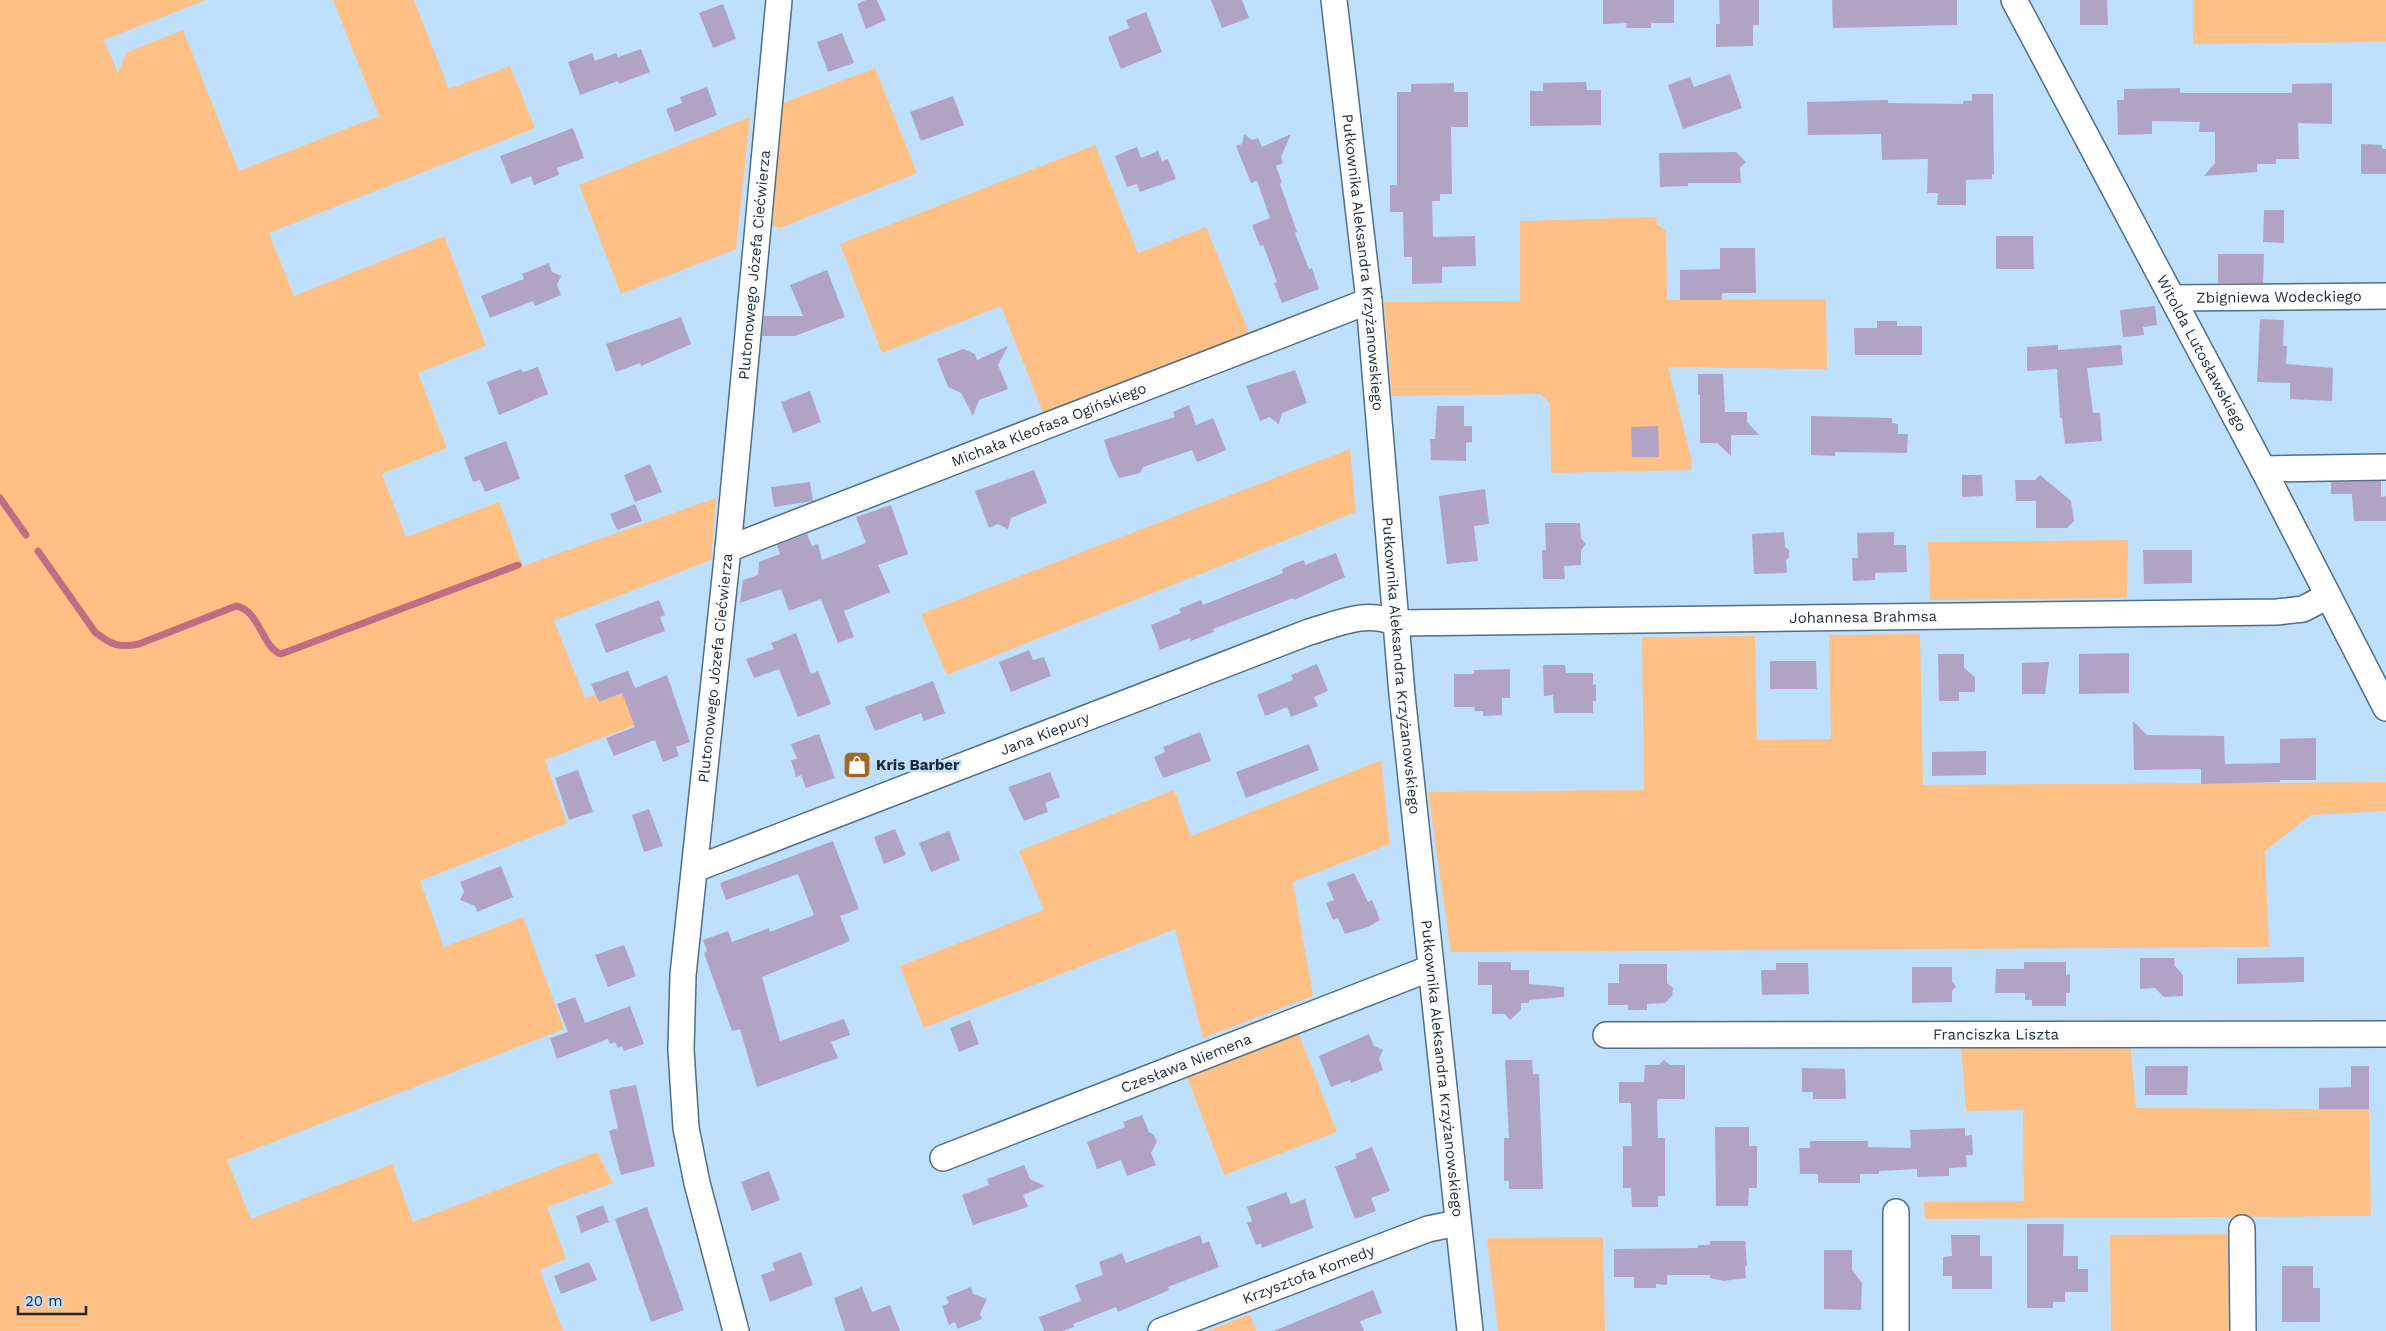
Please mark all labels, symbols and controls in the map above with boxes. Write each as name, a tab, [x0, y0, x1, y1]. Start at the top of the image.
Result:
street label: Pułkownika Aleksandra Krzyżanowskiego	[1338, 113, 1387, 412]
street label: Plutonowego Józefa Ciećwierza	[735, 149, 774, 381]
street label: Witolda Lutosławskiego	[2153, 272, 2250, 435]
street label: Zbigniewa Wodeckiego	[2196, 287, 2362, 307]
street label: Michała Kleofasa Ogińskiego	[949, 379, 1149, 471]
street label: Pułkownika Aleksandra Krzyżanowskiego	[1378, 516, 1424, 815]
street label: Plutonowego Józefa Ciećwierza	[694, 552, 737, 784]
street label: Johannesa Brahmsa	[1789, 607, 1938, 627]
street label: Jana Kiepury	[998, 708, 1092, 759]
shop icon: Kris Barber	[842, 750, 872, 780]
place label: Kris Barber	[876, 756, 960, 774]
street label: Pułkownika Aleksandra Krzyżanowskiego	[1417, 919, 1467, 1218]
street label: Franciszka Liszta	[1933, 1025, 2059, 1044]
street label: Czesława Niemena	[1118, 1030, 1255, 1097]
street label: Krzysztofa Komedy	[1240, 1241, 1377, 1308]
scale bar	[18, 1284, 85, 1316]
text: 20 m	[25, 1292, 63, 1310]

